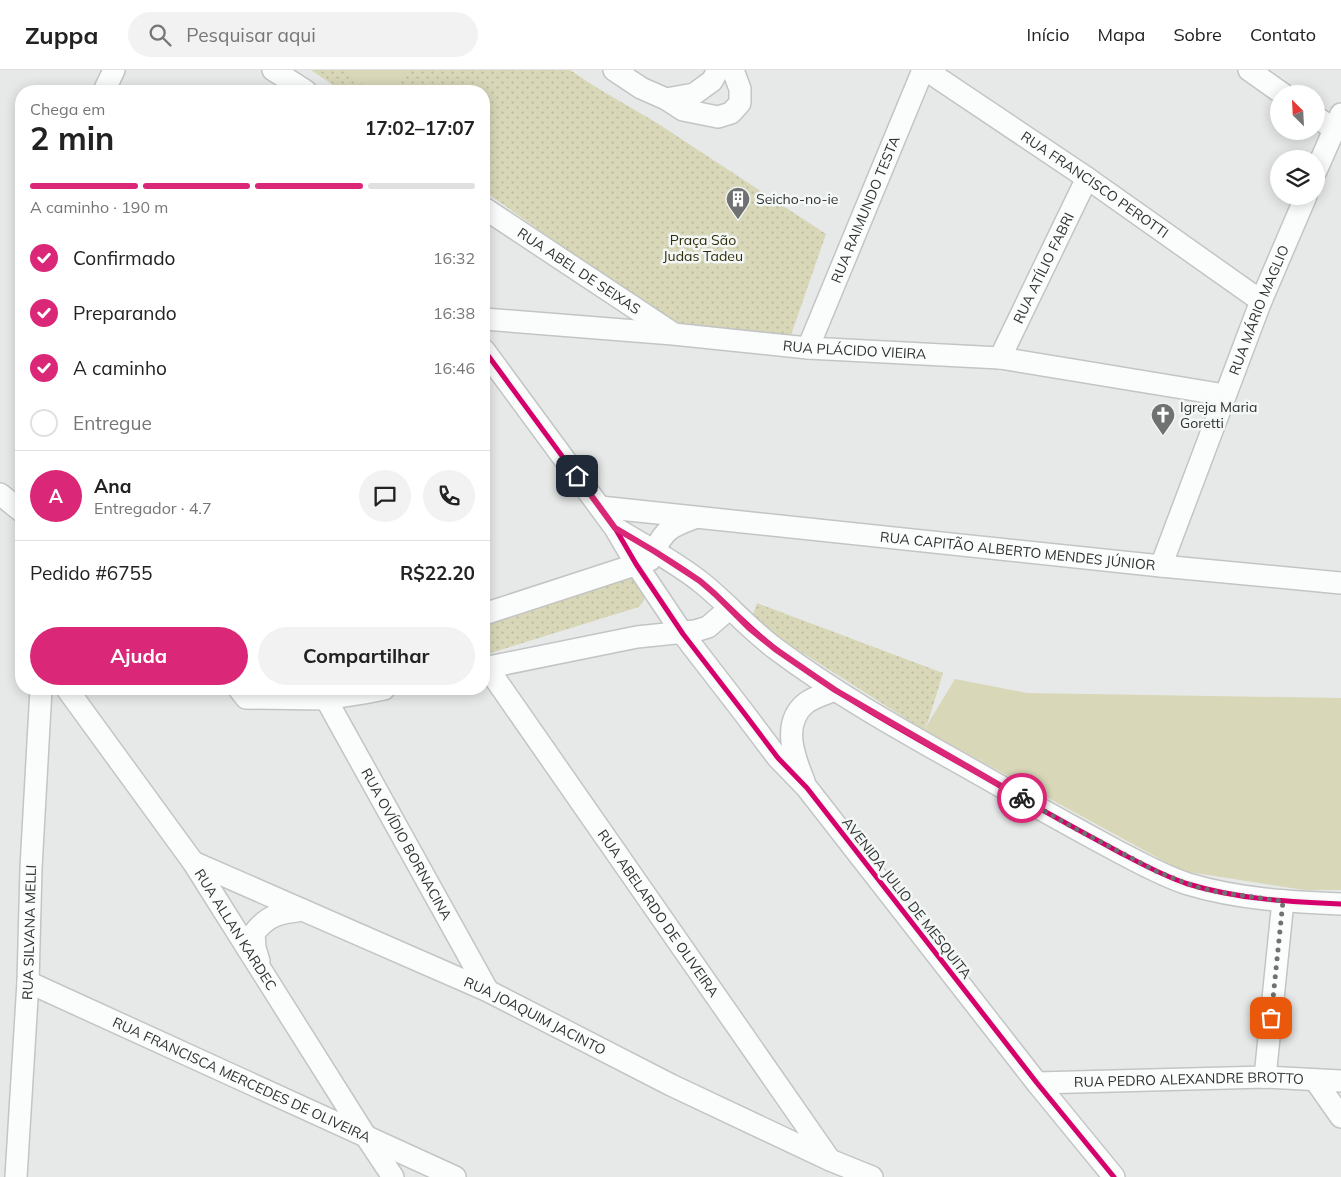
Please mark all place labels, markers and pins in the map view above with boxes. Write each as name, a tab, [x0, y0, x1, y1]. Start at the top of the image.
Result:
building icon: Seicho-no-ie	[725, 186, 751, 220]
place label: Seicho-no-ie	[756, 190, 838, 208]
place label: Igreja Maria Goretti	[1180, 398, 1257, 432]
church icon: Igreja Maria Goretti	[1150, 402, 1176, 436]
pin	[556, 455, 598, 497]
pin	[1250, 997, 1292, 1039]

